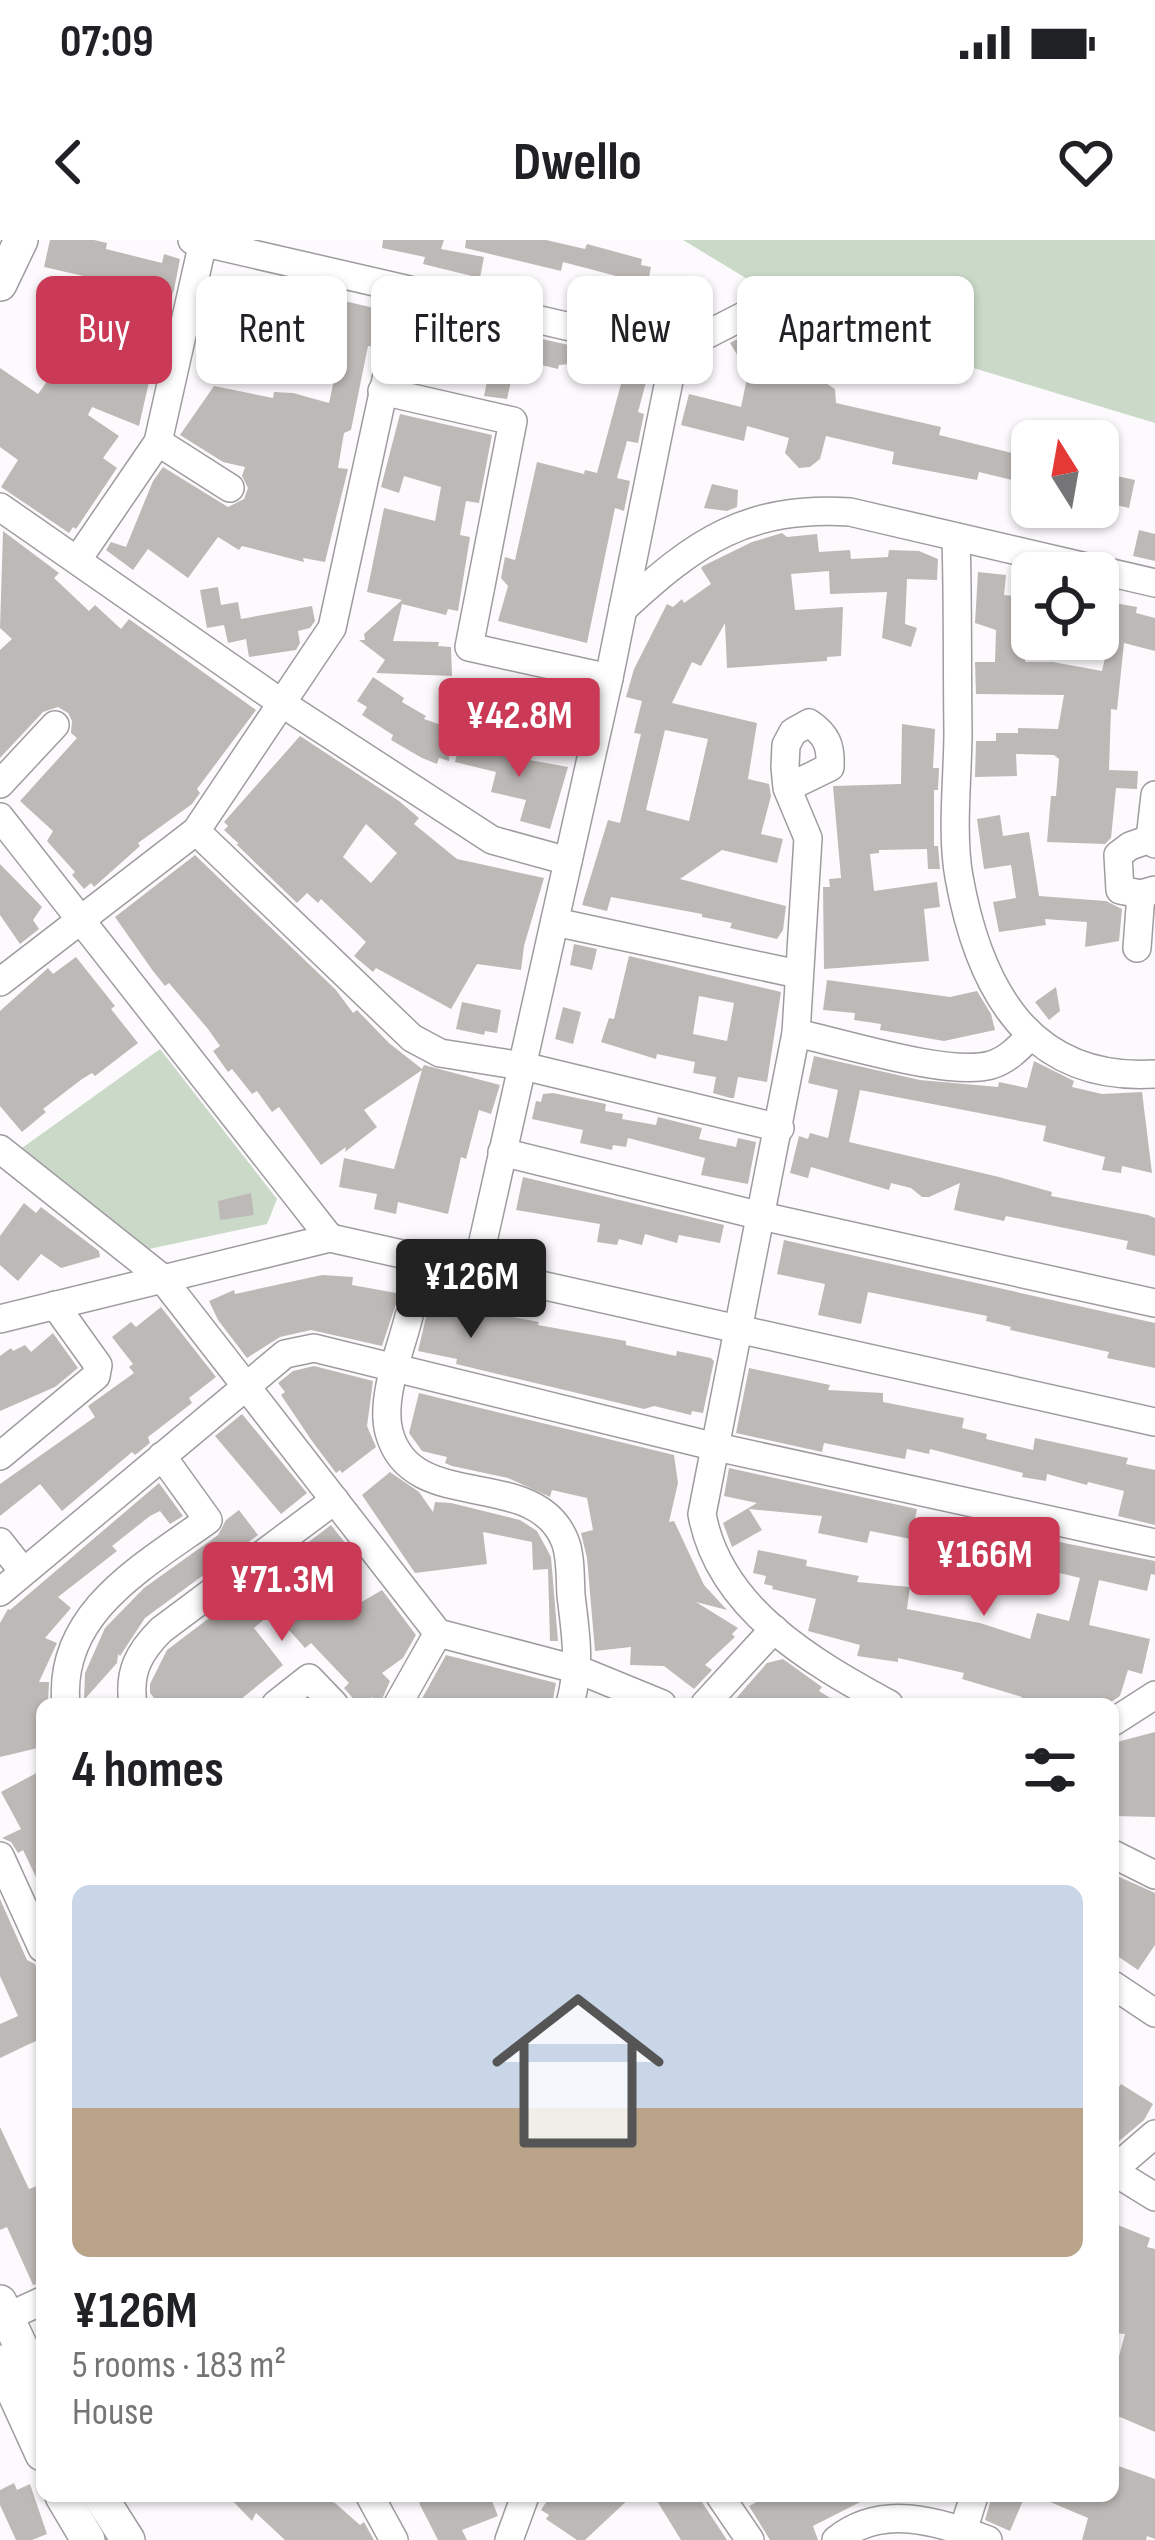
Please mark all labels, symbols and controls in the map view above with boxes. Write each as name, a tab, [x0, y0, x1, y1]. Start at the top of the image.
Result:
text: 07:09	[60, 15, 154, 70]
icon: back	[36, 129, 102, 195]
icon: heart	[1053, 129, 1119, 195]
text: Dwello	[513, 130, 642, 195]
chip: Buy	[36, 276, 172, 384]
chip: Rent	[196, 276, 347, 384]
chip: Filters	[371, 276, 543, 384]
chip: New	[567, 276, 713, 384]
chip: Apartment	[737, 276, 974, 384]
north arrow	[1011, 420, 1119, 528]
map controls	[1011, 420, 1119, 660]
button: locate	[1011, 552, 1119, 660]
pin: ¥42.8M	[421, 678, 617, 780]
text: ¥42.8M	[466, 693, 572, 740]
pin: ¥126M	[387, 1239, 555, 1341]
text: ¥126M	[423, 1254, 519, 1301]
pin: ¥166M	[900, 1517, 1068, 1619]
text: ¥166M	[936, 1532, 1032, 1579]
pin: ¥71.3M	[184, 1542, 380, 1644]
text: ¥71.3M	[230, 1557, 334, 1604]
icon: filters	[1017, 1737, 1083, 1803]
text: 4 homes	[72, 1740, 224, 1801]
icon: home	[470, 1963, 686, 2179]
text: ¥126M	[72, 2281, 197, 2342]
text: 5 rooms · 183 m²	[72, 2342, 286, 2389]
text: House	[72, 2389, 154, 2436]

